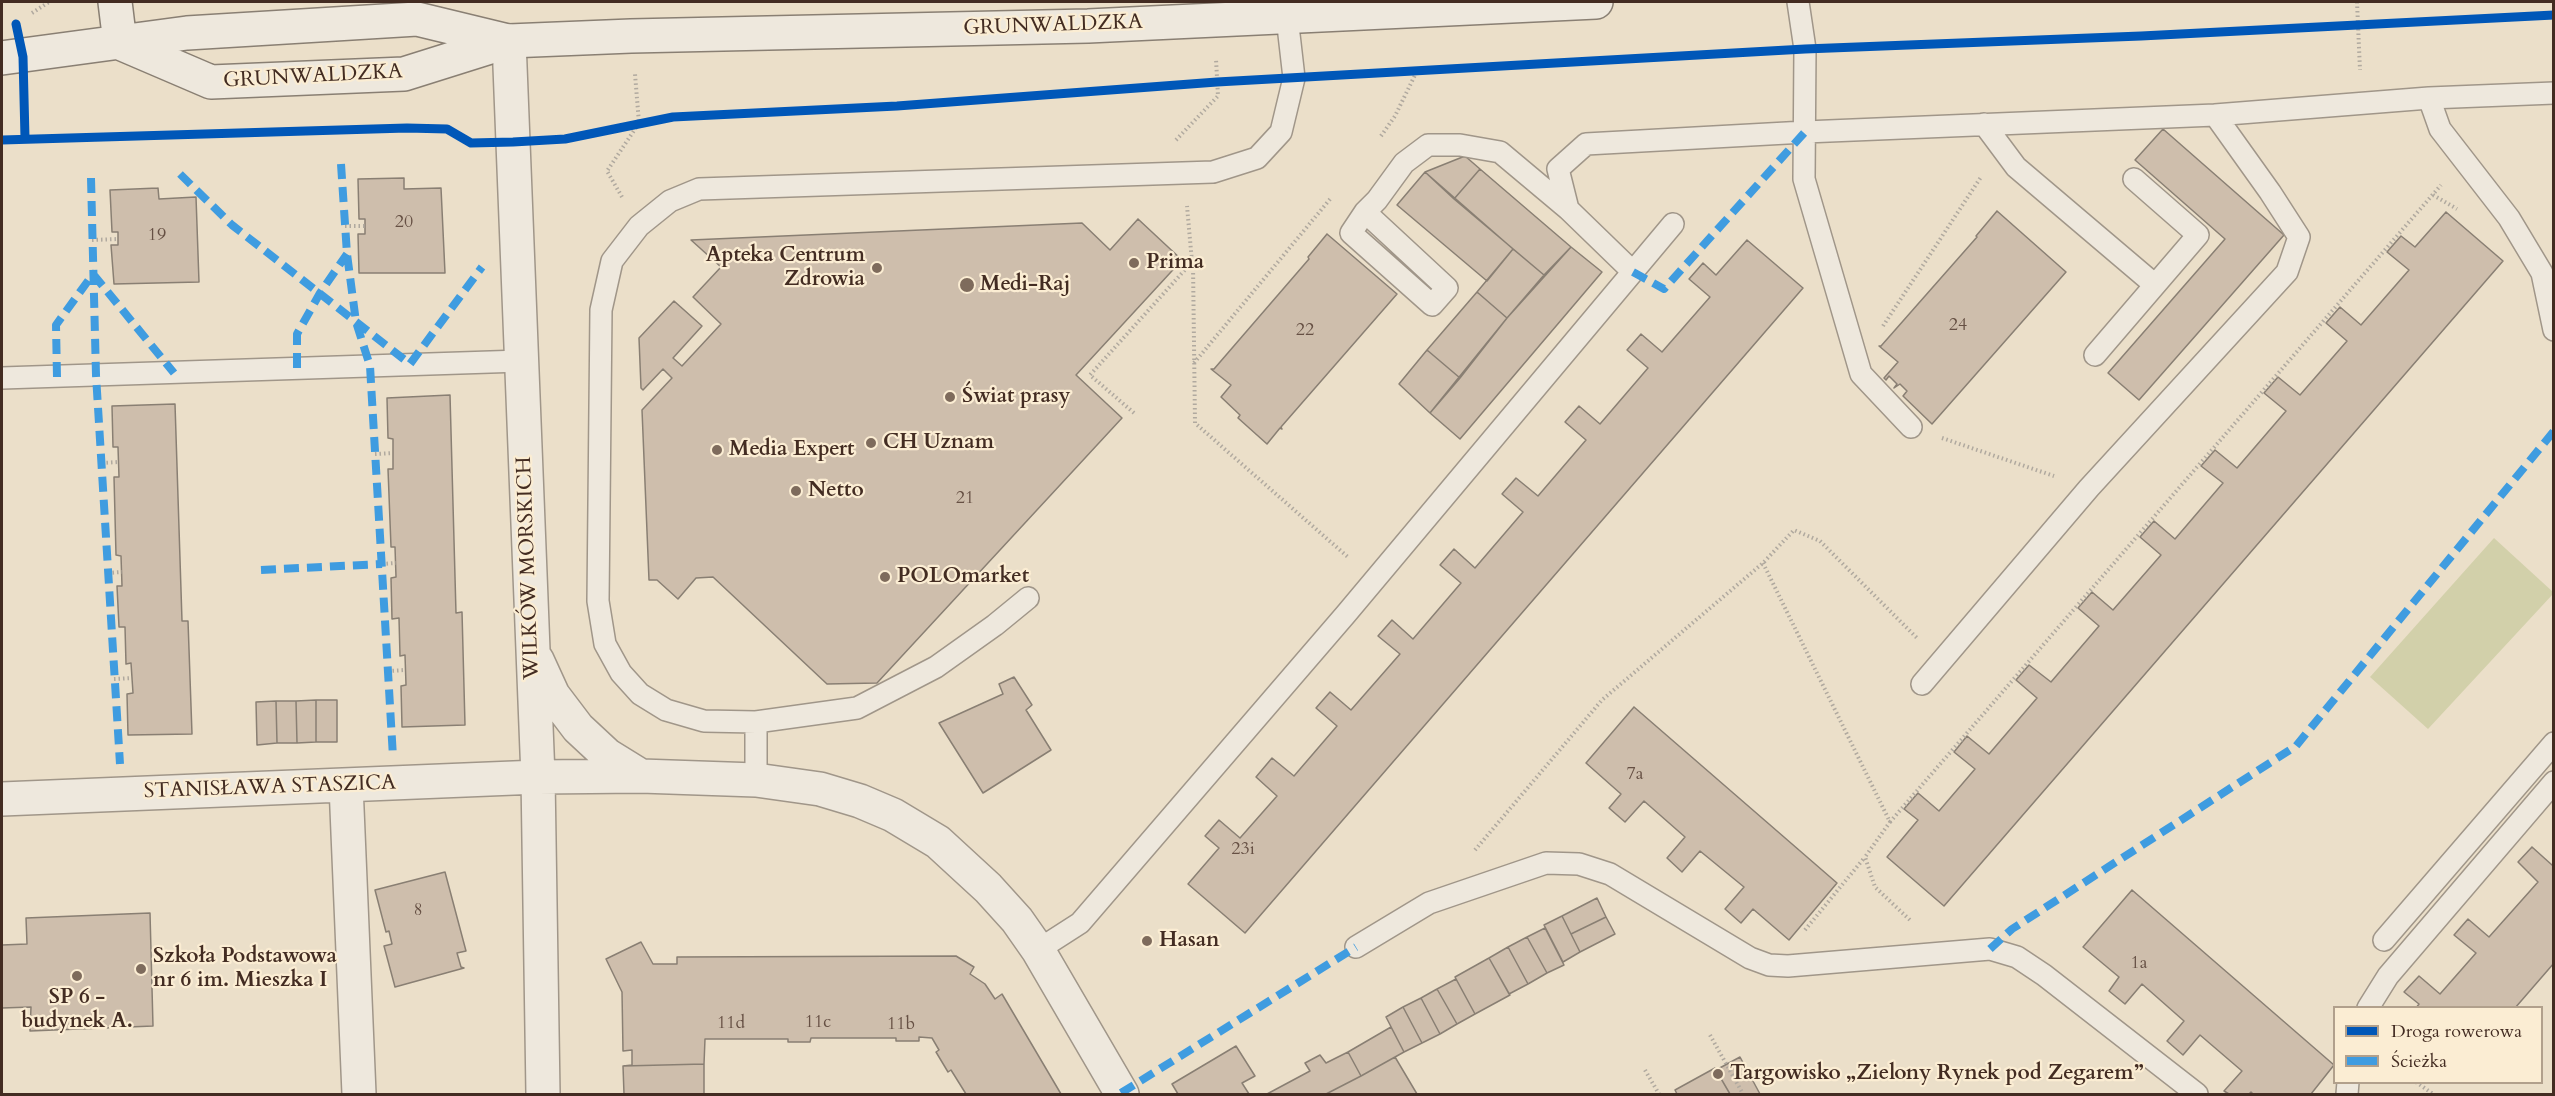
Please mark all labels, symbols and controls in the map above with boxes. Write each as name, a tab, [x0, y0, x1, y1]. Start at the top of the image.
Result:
street label: GRUNWALDZKA	[963, 10, 1143, 42]
street label: GRUNWALDZKA	[223, 60, 403, 94]
house number: 20	[395, 212, 413, 234]
house number: 19	[148, 225, 166, 247]
place label: Apteka Centrum Zdrowia	[706, 243, 865, 293]
place label: Prima	[1146, 250, 1204, 276]
marker: Prima	[1127, 256, 1141, 270]
marker: Apteka Centrum Zdrowia	[870, 261, 884, 275]
place label: Medi-Raj	[980, 272, 1070, 298]
marker: Medi-Raj	[958, 276, 976, 294]
house number: 24	[1949, 315, 1967, 337]
house number: 22	[1296, 320, 1314, 342]
place label: Świat prasy	[962, 384, 1071, 410]
marker: Świat prasy	[943, 390, 957, 404]
place label: CH Uznam	[883, 430, 994, 456]
marker: CH Uznam	[864, 436, 878, 450]
place label: Media Expert	[729, 437, 855, 463]
marker: Media Expert	[710, 443, 724, 457]
street label: WILKÓW MORSKICH	[513, 456, 545, 680]
place label: Netto	[808, 478, 864, 504]
marker: Netto	[789, 484, 803, 498]
house number: 21	[956, 488, 974, 510]
place label: POLOmarket	[897, 564, 1029, 590]
marker: POLOmarket	[878, 570, 892, 584]
house number: 7a	[1627, 764, 1643, 786]
street label: STANISŁAWA STASZICA	[143, 771, 397, 805]
house number: 23i	[1231, 839, 1255, 861]
house number: 8	[413, 900, 423, 922]
place label: Hasan	[1159, 928, 1220, 954]
marker: Hasan	[1140, 934, 1154, 948]
place label: Szkoła Podstawowa nr 6 im. Mieszka I	[153, 944, 337, 994]
house number: 1a	[2131, 953, 2147, 975]
marker: Szkoła Podstawowa nr 6 im. Mieszka I	[134, 962, 148, 976]
marker: SP 6 - budynek A.	[70, 969, 84, 983]
place label: SP 6 - budynek A.	[21, 985, 133, 1035]
legend	[2333, 1006, 2543, 1084]
house number: 11c	[805, 1012, 831, 1034]
house number: 11d	[717, 1013, 745, 1035]
house number: 11b	[887, 1014, 915, 1036]
text: Droga rowerowa	[2391, 1019, 2522, 1044]
text: Ścieżka	[2391, 1049, 2447, 1074]
place label: Targowisko „Zielony Rynek pod Zegarem”	[1730, 1061, 2144, 1087]
marker: Targowisko „Zielony Rynek pod Zegarem”	[1711, 1067, 1725, 1081]

